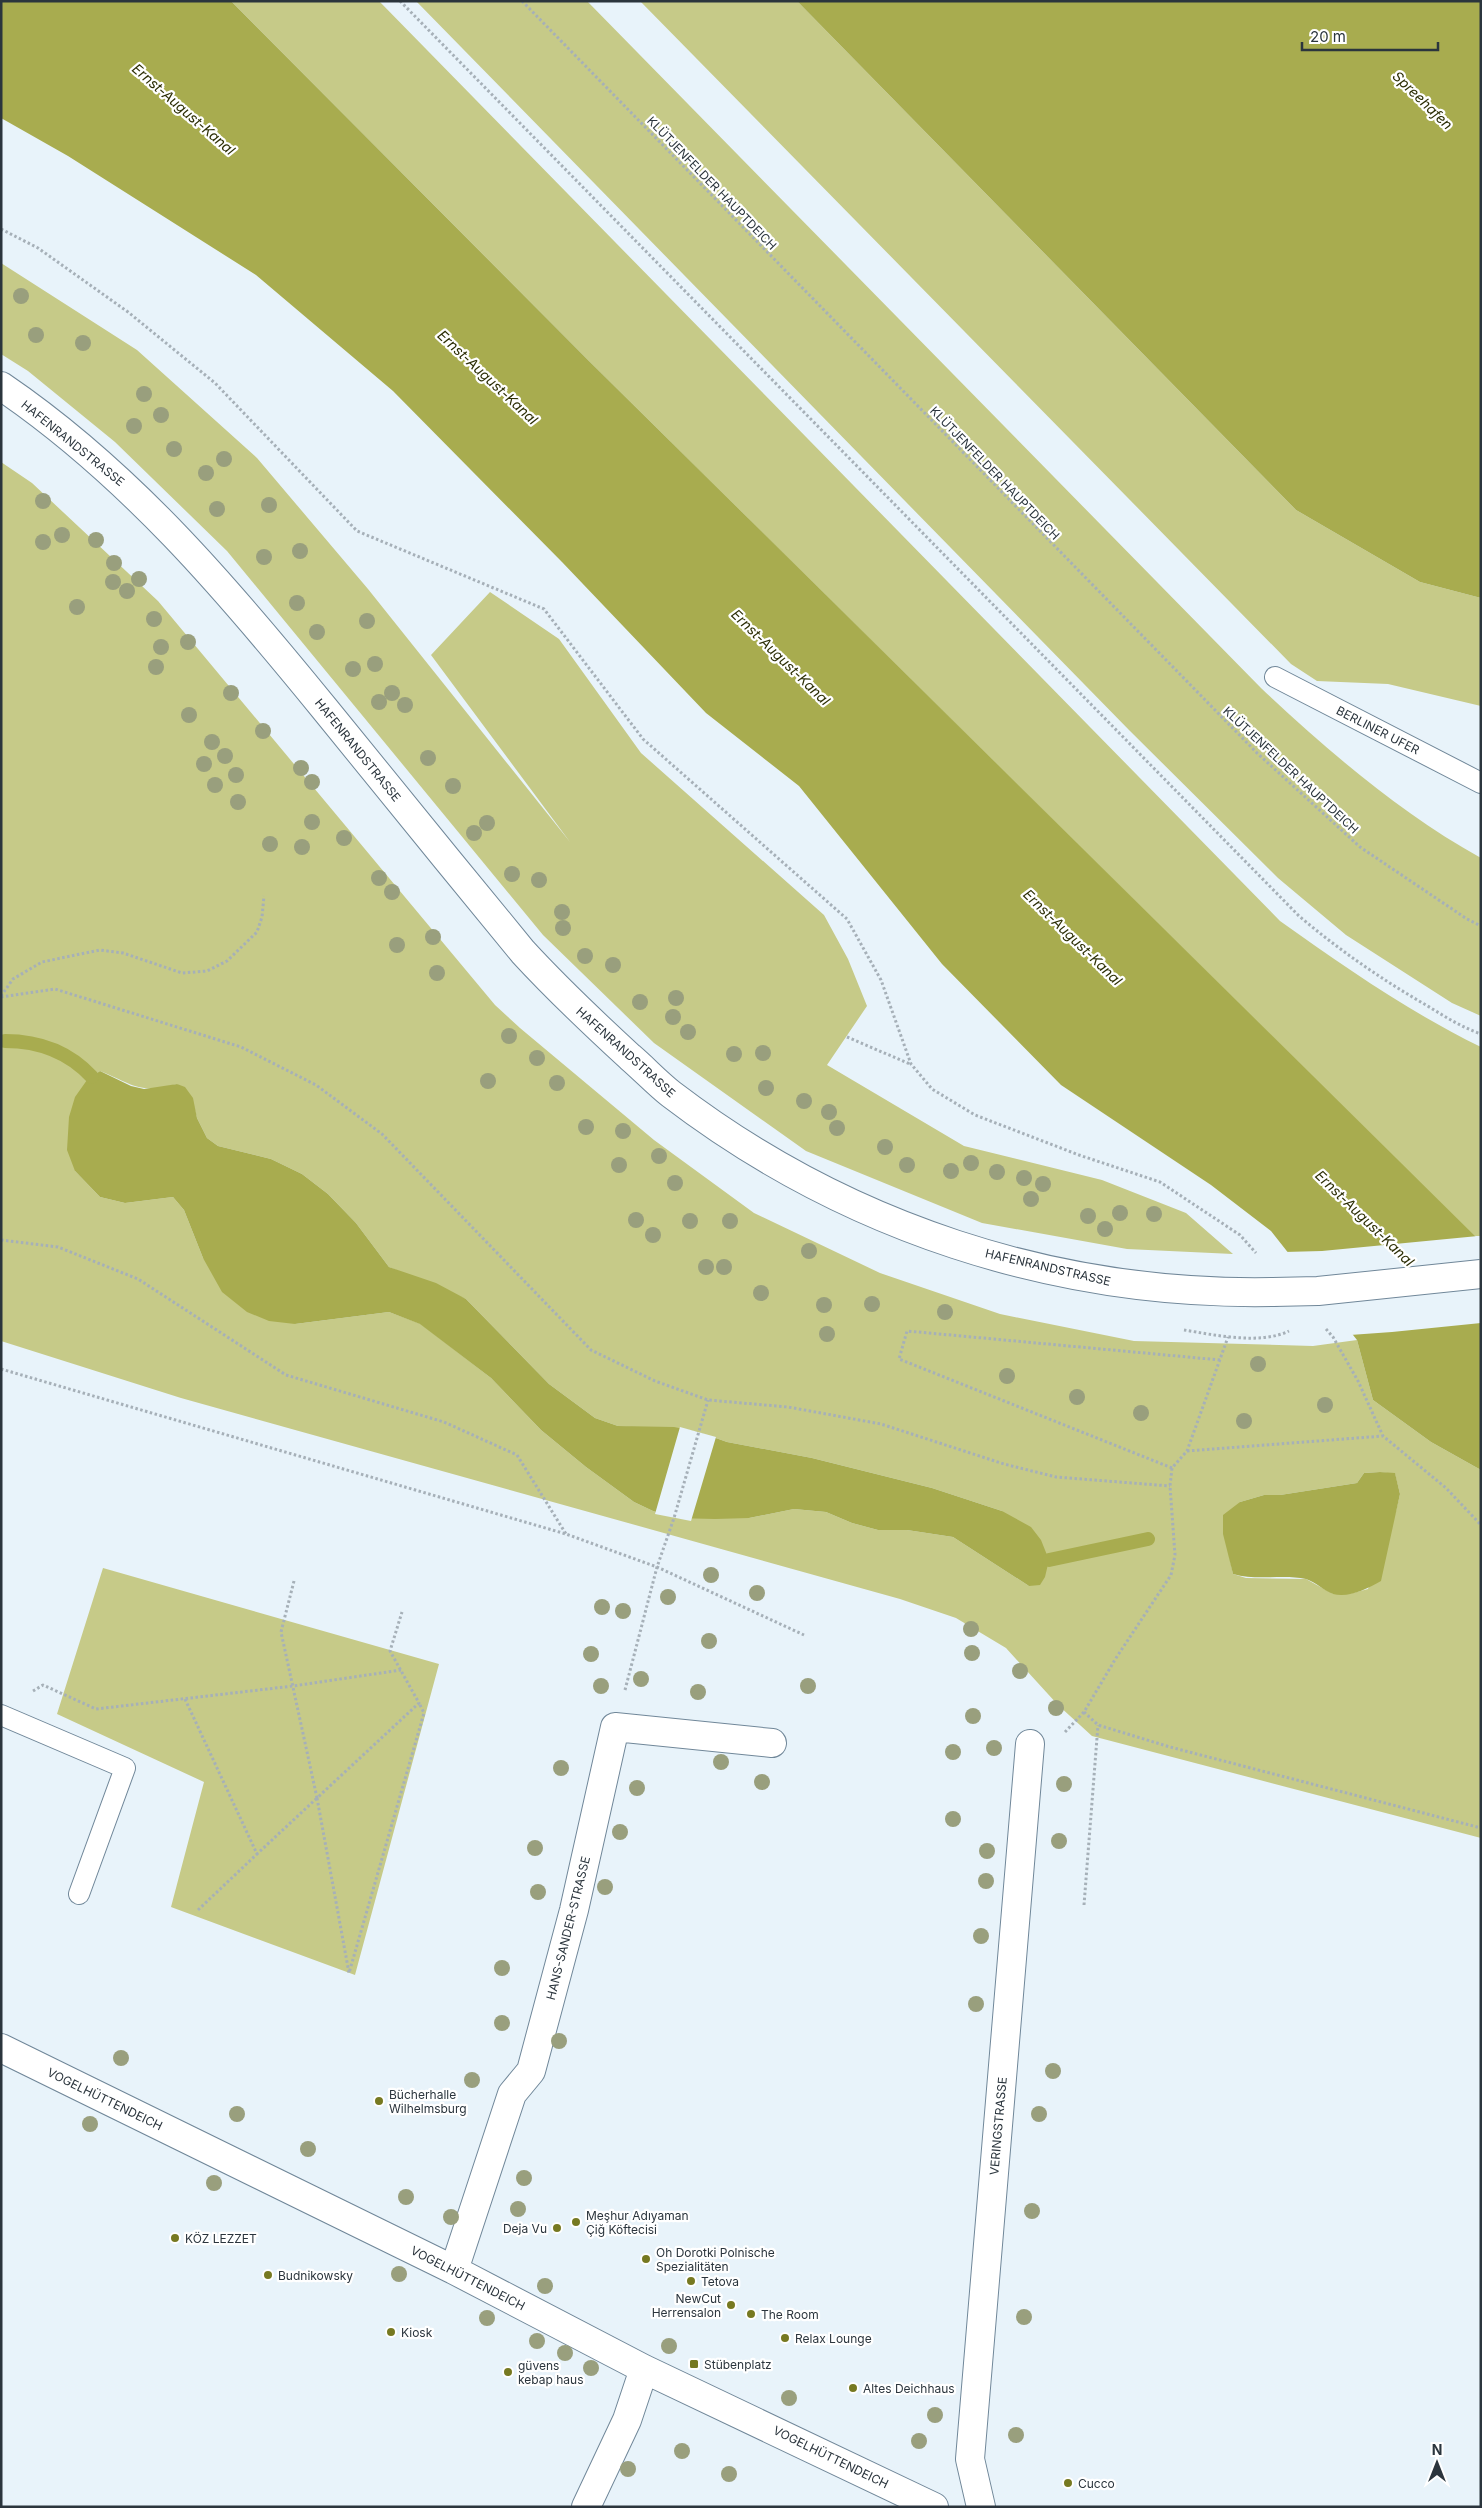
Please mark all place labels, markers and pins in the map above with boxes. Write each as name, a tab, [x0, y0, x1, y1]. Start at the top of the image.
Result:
place label: Bücherhalle Wilhelmsburg	[389, 2087, 467, 2116]
marker: Bücherhalle Wilhelmsburg	[373, 2095, 385, 2107]
place label: Meşhur Adıyaman Çiğ Köftecisi	[586, 2208, 689, 2237]
marker: Meşhur Adıyaman Çiğ Köftecisi	[570, 2216, 582, 2228]
place label: Deja Vu	[503, 2221, 547, 2236]
marker: Deja Vu	[551, 2222, 563, 2234]
place label: KÖZ LEZZET	[185, 2231, 257, 2246]
marker: KÖZ LEZZET	[169, 2232, 181, 2244]
place label: Oh Dorotki Polnische Spezialitäten	[656, 2245, 775, 2274]
marker: Oh Dorotki Polnische Spezialitäten	[640, 2253, 652, 2265]
place label: Budnikowsky	[278, 2268, 353, 2283]
marker: Budnikowsky	[262, 2269, 274, 2281]
place label: Tetova	[701, 2274, 739, 2289]
marker: Tetova	[685, 2275, 697, 2287]
place label: NewCut Herrensalon	[652, 2291, 721, 2320]
marker: NewCut Herrensalon	[725, 2299, 737, 2311]
place label: The Room	[761, 2307, 819, 2322]
marker: The Room	[745, 2308, 757, 2320]
place label: Kiosk	[401, 2325, 433, 2340]
marker: Kiosk	[385, 2326, 397, 2338]
place label: Relax Lounge	[795, 2331, 872, 2346]
marker: Relax Lounge	[779, 2332, 791, 2344]
place label: Stübenplatz	[704, 2357, 772, 2372]
place label: güvens kebap haus	[518, 2358, 584, 2387]
marker: Stübenplatz	[688, 2358, 700, 2370]
marker: güvens kebap haus	[502, 2366, 514, 2378]
place label: Altes Deichhaus	[863, 2381, 955, 2396]
marker: Altes Deichhaus	[847, 2382, 859, 2394]
place label: Cucco	[1078, 2476, 1115, 2491]
marker: Cucco	[1062, 2477, 1074, 2489]

